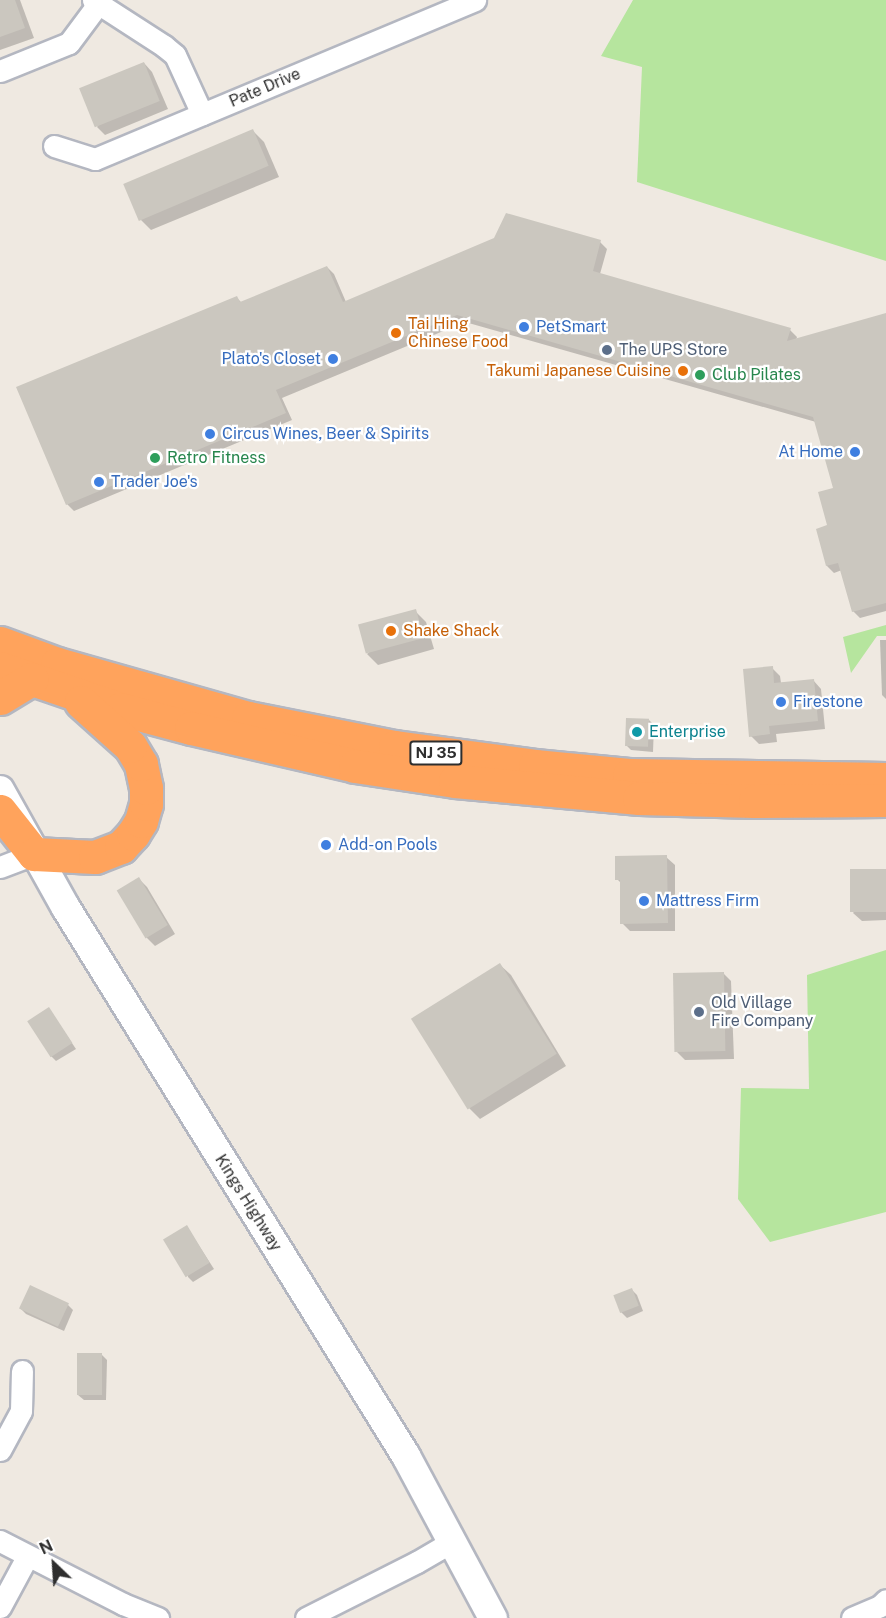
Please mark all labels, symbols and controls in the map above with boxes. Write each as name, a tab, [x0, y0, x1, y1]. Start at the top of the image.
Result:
street label: Pate Drive	[226, 64, 304, 112]
place label: Tai Hing Chinese Food	[408, 314, 508, 352]
place label: PetSmart	[536, 317, 607, 337]
marker: PetSmart	[517, 320, 531, 334]
marker: Tai Hing Chinese Food	[389, 326, 403, 340]
place label: The UPS Store	[619, 340, 728, 360]
marker: The UPS Store	[600, 343, 614, 357]
place label: Plato's Closet	[221, 349, 321, 369]
marker: Plato's Closet	[326, 352, 340, 366]
place label: Takumi Japanese Cuisine	[486, 361, 671, 381]
marker: Takumi Japanese Cuisine	[676, 364, 690, 378]
place label: Club Pilates	[712, 365, 801, 385]
marker: Club Pilates	[693, 368, 707, 382]
place label: Circus Wines, Beer & Spirits	[222, 424, 430, 444]
marker: Circus Wines, Beer & Spirits	[203, 427, 217, 441]
place label: At Home	[778, 442, 843, 462]
marker: At Home	[848, 445, 862, 459]
place label: Retro Fitness	[167, 448, 266, 468]
marker: Retro Fitness	[148, 451, 162, 465]
place label: Trader Joe's	[111, 472, 198, 492]
marker: Trader Joe's	[92, 475, 106, 489]
place label: Shake Shack	[403, 621, 500, 641]
marker: Shake Shack	[384, 624, 398, 638]
place label: Firestone	[793, 692, 863, 712]
marker: Firestone	[774, 695, 788, 709]
place label: Enterprise	[649, 722, 726, 742]
marker: Enterprise	[630, 725, 644, 739]
road number: NJ 35	[409, 741, 463, 765]
place label: Add-on Pools	[338, 835, 437, 855]
marker: Add-on Pools	[319, 838, 333, 852]
place label: Mattress Firm	[656, 891, 759, 911]
marker: Mattress Firm	[637, 894, 651, 908]
place label: Old Village Fire Company	[711, 993, 813, 1031]
marker: Old Village Fire Company	[692, 1005, 706, 1019]
street label: Kings Highway	[211, 1151, 285, 1255]
north arrow	[24, 1534, 84, 1594]
text: N	[36, 1536, 56, 1558]

